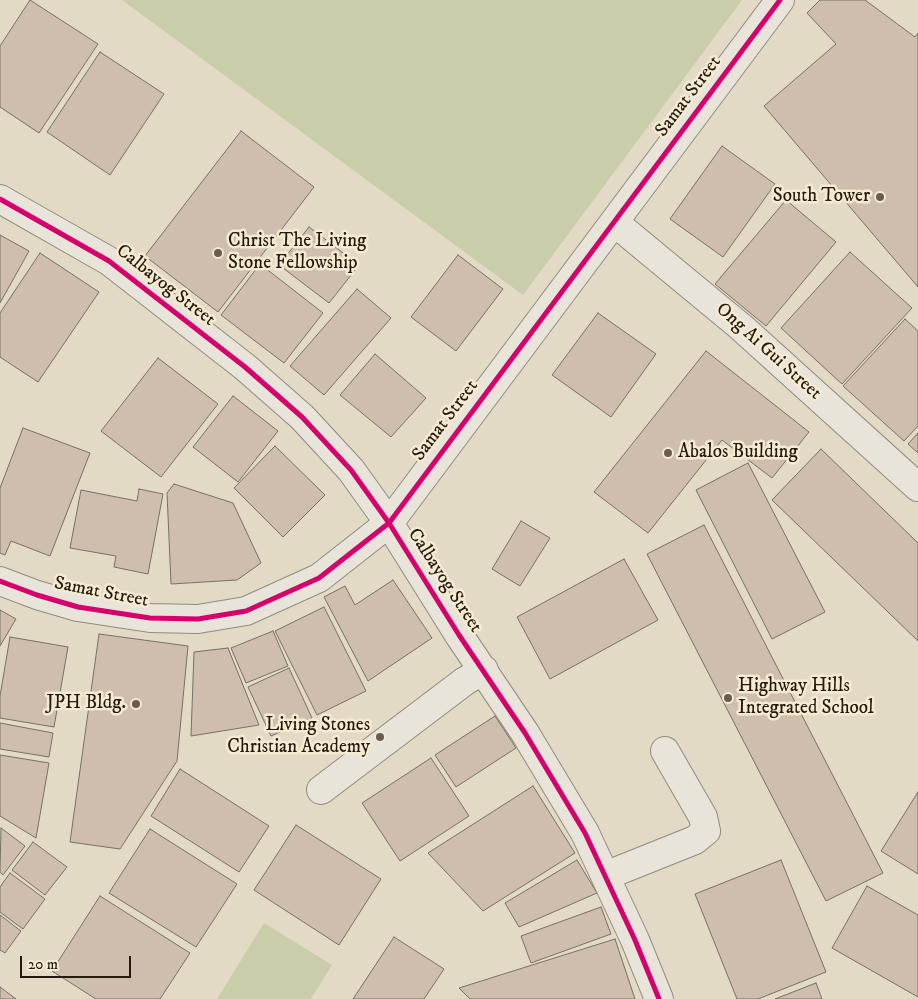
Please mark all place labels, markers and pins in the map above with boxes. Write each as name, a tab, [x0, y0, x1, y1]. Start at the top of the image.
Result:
place label: South Tower	[773, 186, 870, 208]
marker: South Tower	[874, 191, 886, 203]
place label: Christ The Living Stone Fellowship	[228, 231, 366, 275]
marker: Christ The Living Stone Fellowship	[212, 247, 224, 259]
place label: Abalos Building	[678, 442, 798, 464]
marker: Abalos Building	[662, 447, 674, 459]
place label: Highway Hills Integrated School	[738, 676, 874, 720]
marker: Highway Hills Integrated School	[722, 692, 734, 704]
place label: JPH Bldg.	[46, 693, 126, 715]
marker: JPH Bldg.	[130, 698, 142, 710]
place label: Living Stones Christian Academy	[227, 715, 370, 759]
marker: Living Stones Christian Academy	[374, 731, 386, 743]

